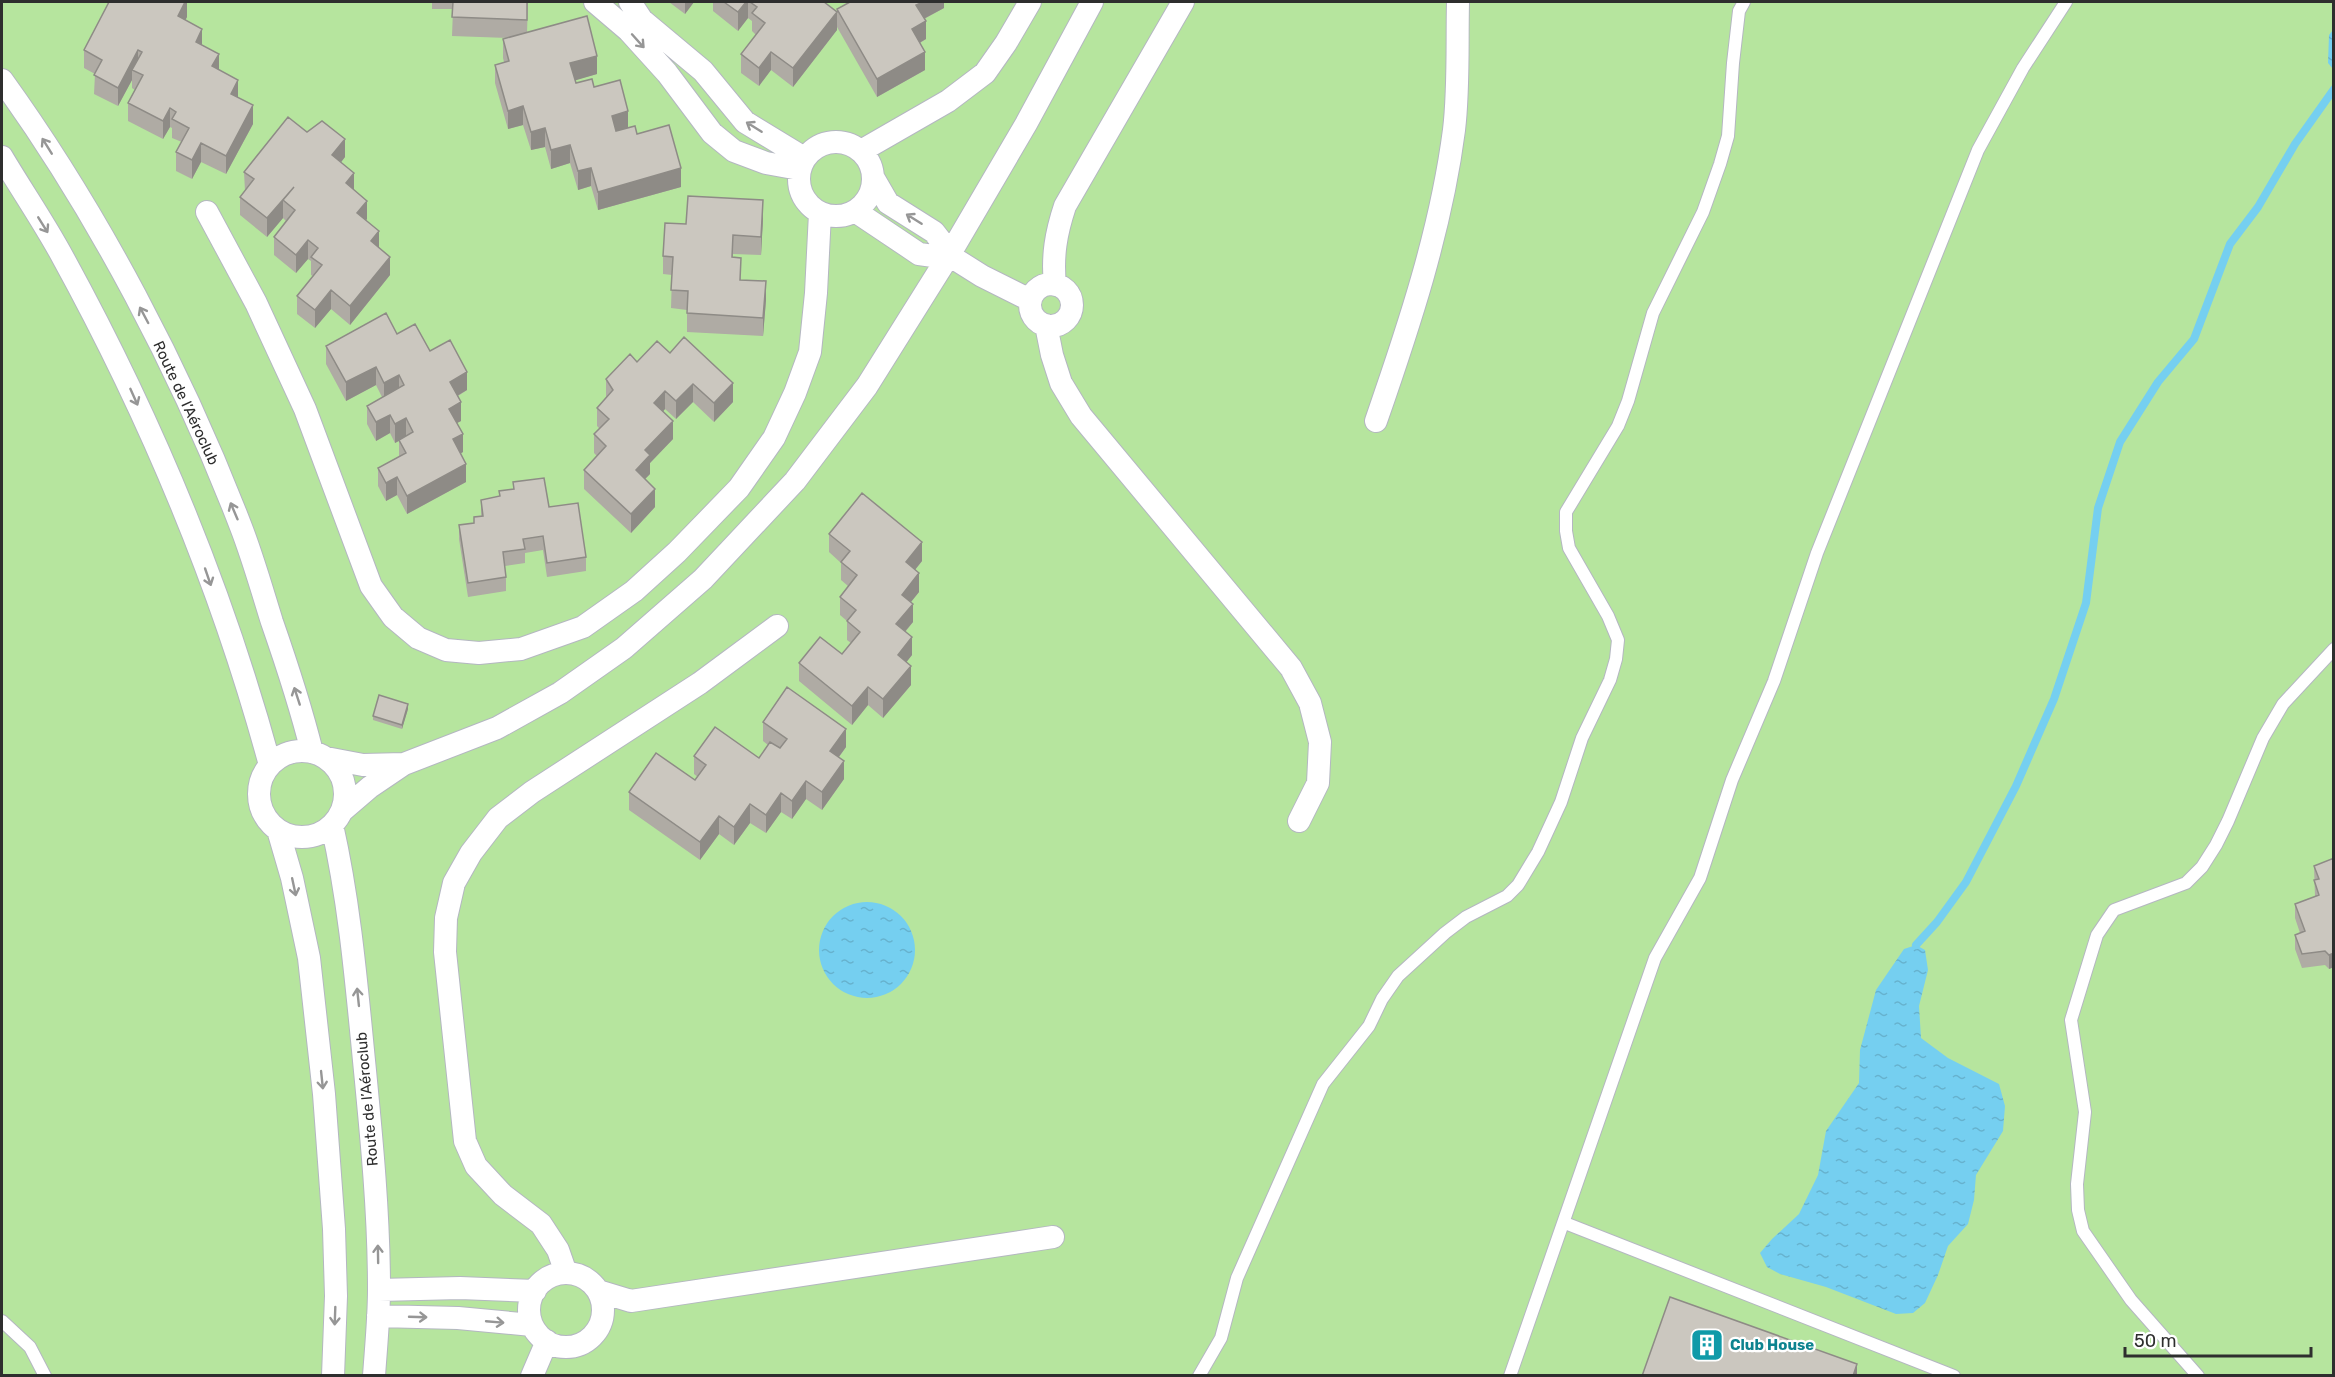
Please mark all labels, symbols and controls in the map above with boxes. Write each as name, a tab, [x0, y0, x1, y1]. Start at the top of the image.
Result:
one-way arrow	[631, 33, 645, 48]
one-way arrow	[746, 121, 763, 134]
one-way arrow	[40, 138, 52, 155]
one-way arrow	[906, 213, 923, 225]
one-way arrow	[38, 216, 50, 233]
one-way arrow	[138, 307, 150, 324]
street label: Route de l’Aéroclub	[149, 338, 223, 468]
one-way arrow	[128, 388, 140, 406]
one-way arrow	[228, 502, 239, 521]
one-way arrow	[204, 568, 215, 586]
one-way arrow	[290, 687, 301, 706]
one-way arrow	[289, 877, 300, 896]
one-way arrow	[352, 988, 363, 1007]
street label: Route de l’Aéroclub	[352, 1031, 382, 1167]
one-way arrow	[317, 1069, 328, 1089]
one-way arrow	[372, 1245, 384, 1265]
one-way arrow	[329, 1306, 341, 1326]
one-way arrow	[408, 1311, 428, 1323]
one-way arrow	[485, 1317, 505, 1328]
scale bar	[2125, 1320, 2311, 1358]
building icon: Club House	[1689, 1327, 1725, 1363]
text: 50 m	[2134, 1330, 2177, 1352]
place label: Club House	[1730, 1336, 1814, 1354]

